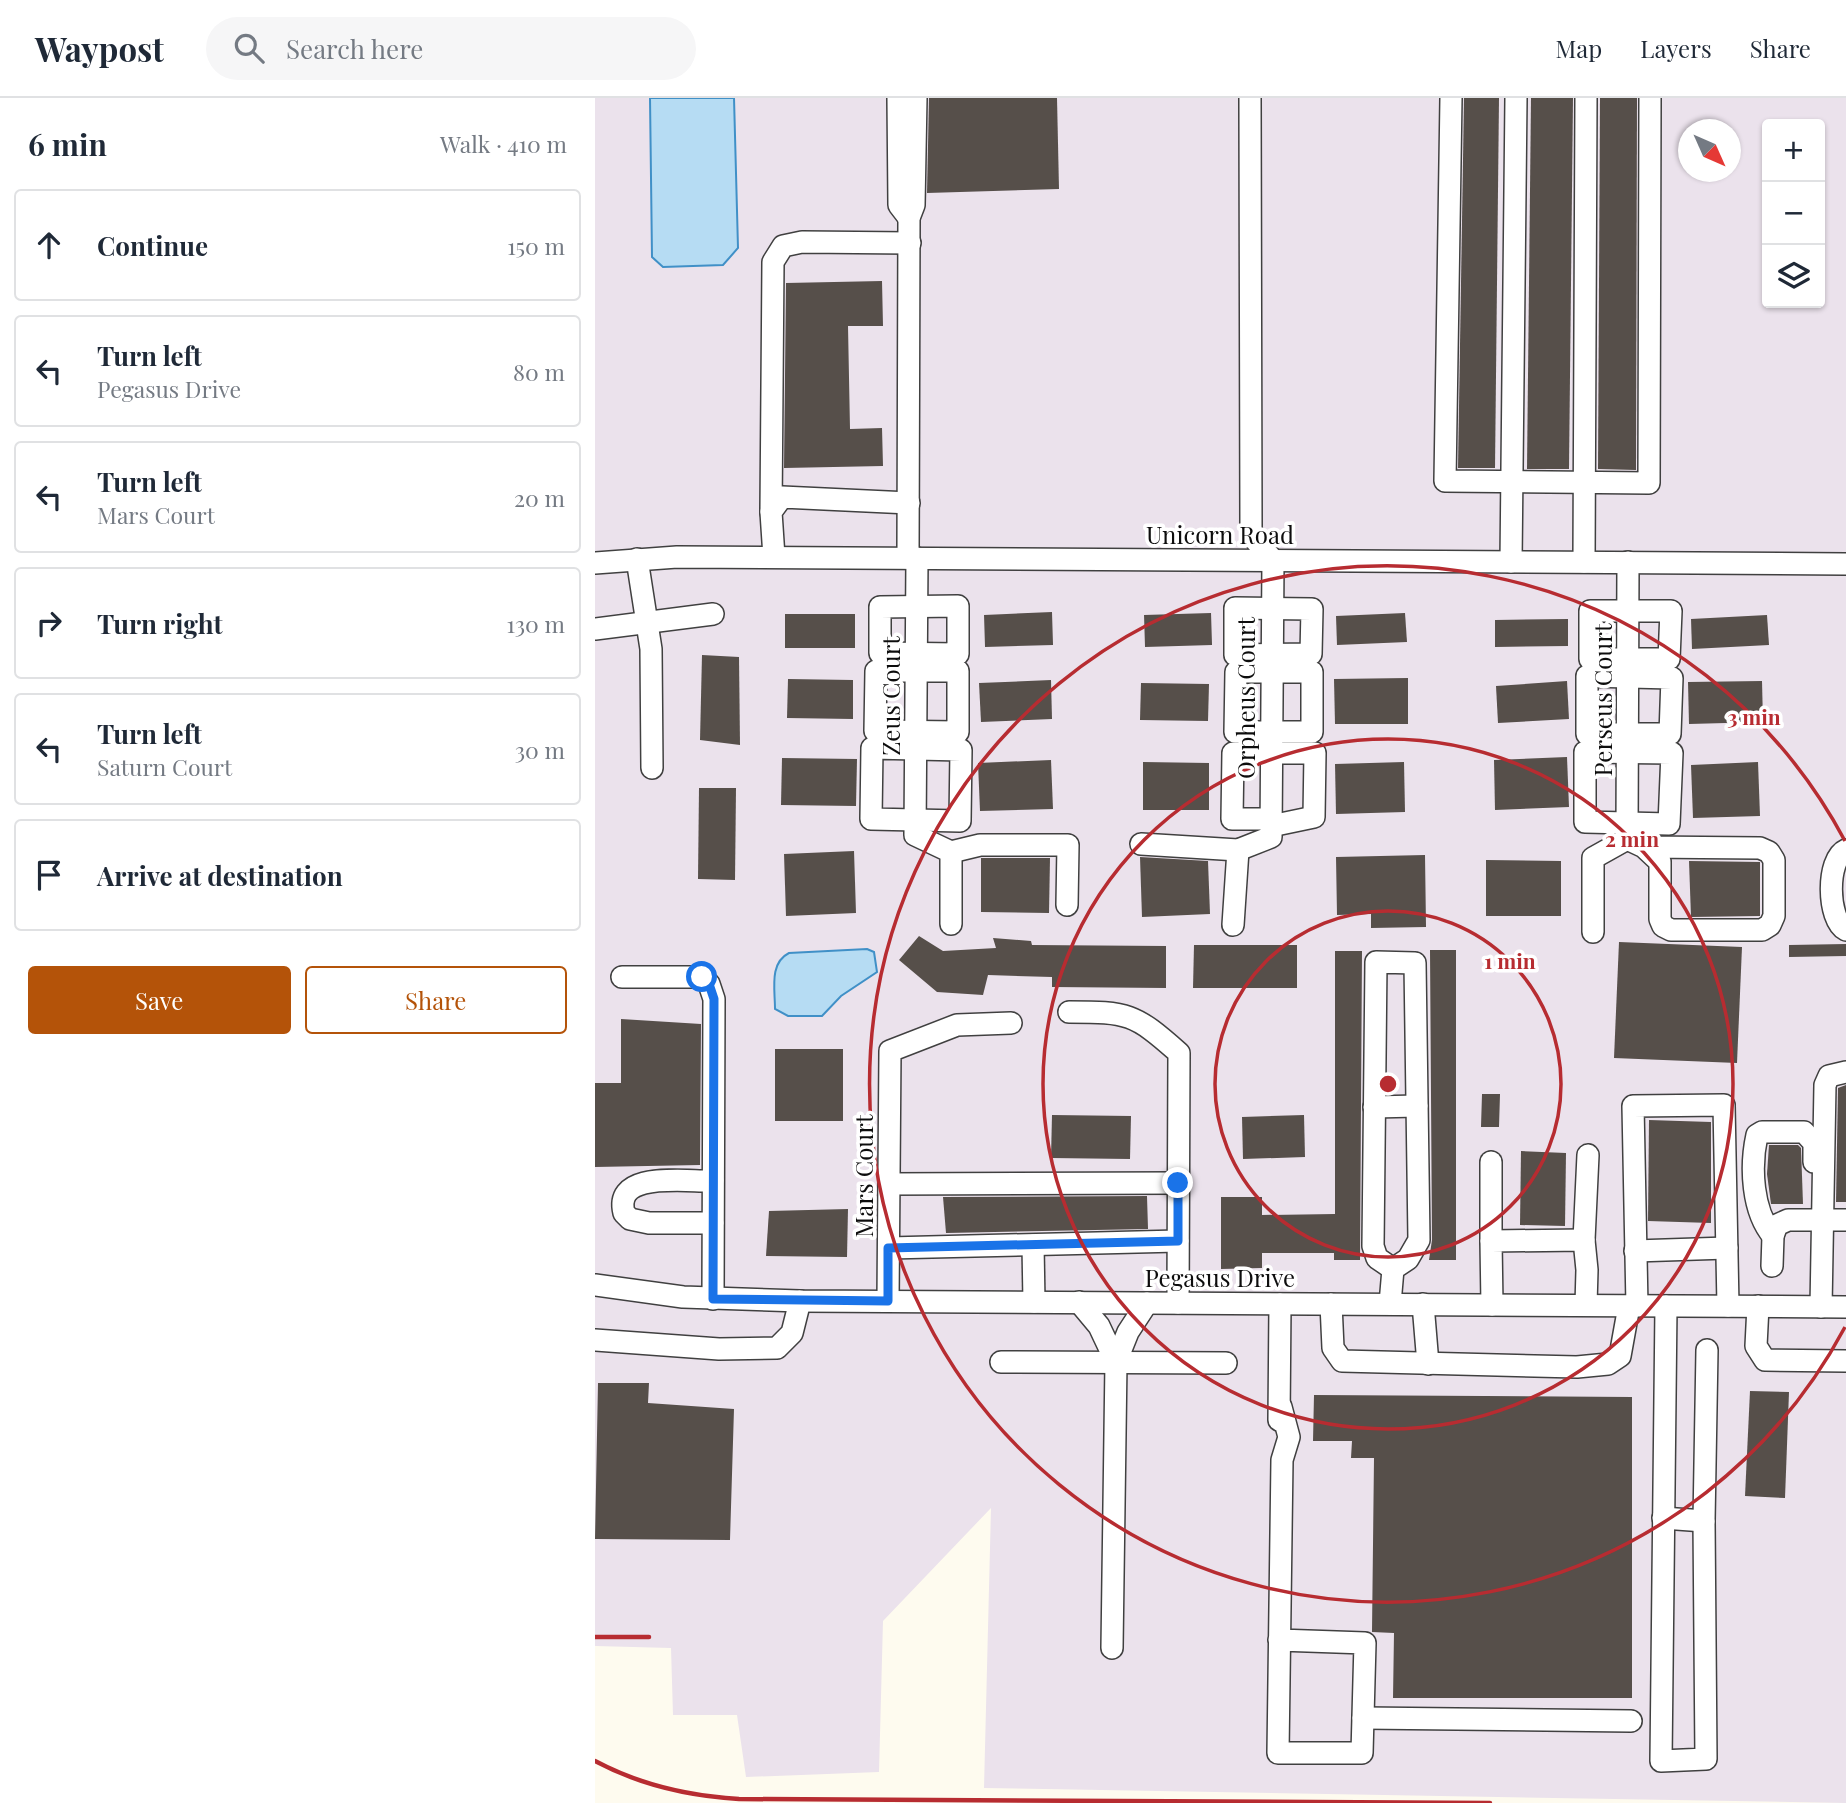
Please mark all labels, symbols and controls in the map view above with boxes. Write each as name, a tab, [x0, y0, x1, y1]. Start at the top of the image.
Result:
search box	[206, 17, 696, 80]
text: Waypost	[35, 26, 164, 70]
icon: search	[230, 29, 268, 67]
text: Search here	[286, 31, 423, 66]
text: Map	[1556, 32, 1602, 64]
text: Layers	[1640, 32, 1712, 64]
text: Share	[1750, 32, 1811, 64]
north arrow	[1678, 119, 1741, 182]
map controls	[1762, 119, 1825, 308]
button: +	[1762, 119, 1825, 182]
text: 6 min	[28, 124, 107, 164]
text: Walk · 410 m	[440, 128, 567, 159]
button: −	[1762, 182, 1825, 245]
icon: ahead	[30, 226, 68, 264]
text: Continue	[97, 228, 208, 263]
text: 150 m	[507, 230, 565, 261]
button: layers	[1762, 245, 1825, 308]
text: Turn left	[97, 338, 202, 373]
icon: left	[30, 352, 68, 390]
text: 80 m	[513, 356, 565, 387]
text: Pegasus Drive	[97, 373, 241, 404]
text: Turn left	[97, 464, 202, 499]
icon: left	[30, 478, 68, 516]
text: 20 m	[514, 482, 565, 513]
text: Mars Court	[97, 499, 215, 530]
street label: Unicorn Road	[1146, 518, 1294, 550]
icon: right	[30, 604, 68, 642]
text: Turn right	[97, 606, 223, 641]
text: 130 m	[507, 608, 565, 639]
street label: Orpheus Court	[1229, 616, 1261, 779]
street label: Perseus Court	[1586, 623, 1618, 776]
street label: Zeus Court	[874, 636, 906, 756]
text: 3 min	[1727, 702, 1781, 730]
text: Turn left	[97, 716, 202, 751]
icon: left	[30, 730, 68, 768]
text: 30 m	[515, 734, 565, 765]
text: Saturn Court	[97, 751, 232, 782]
text: 2 min	[1605, 824, 1659, 852]
icon: arrive	[30, 856, 68, 894]
text: Arrive at destination	[97, 858, 343, 893]
text: 1 min	[1484, 946, 1536, 974]
route start	[686, 961, 717, 992]
button: Save	[28, 966, 291, 1034]
button: Share	[305, 966, 567, 1034]
centre of rings	[1376, 1072, 1400, 1096]
street label: Mars Court	[847, 1114, 879, 1237]
route end	[1162, 1167, 1193, 1198]
street label: Pegasus Drive	[1145, 1261, 1295, 1293]

